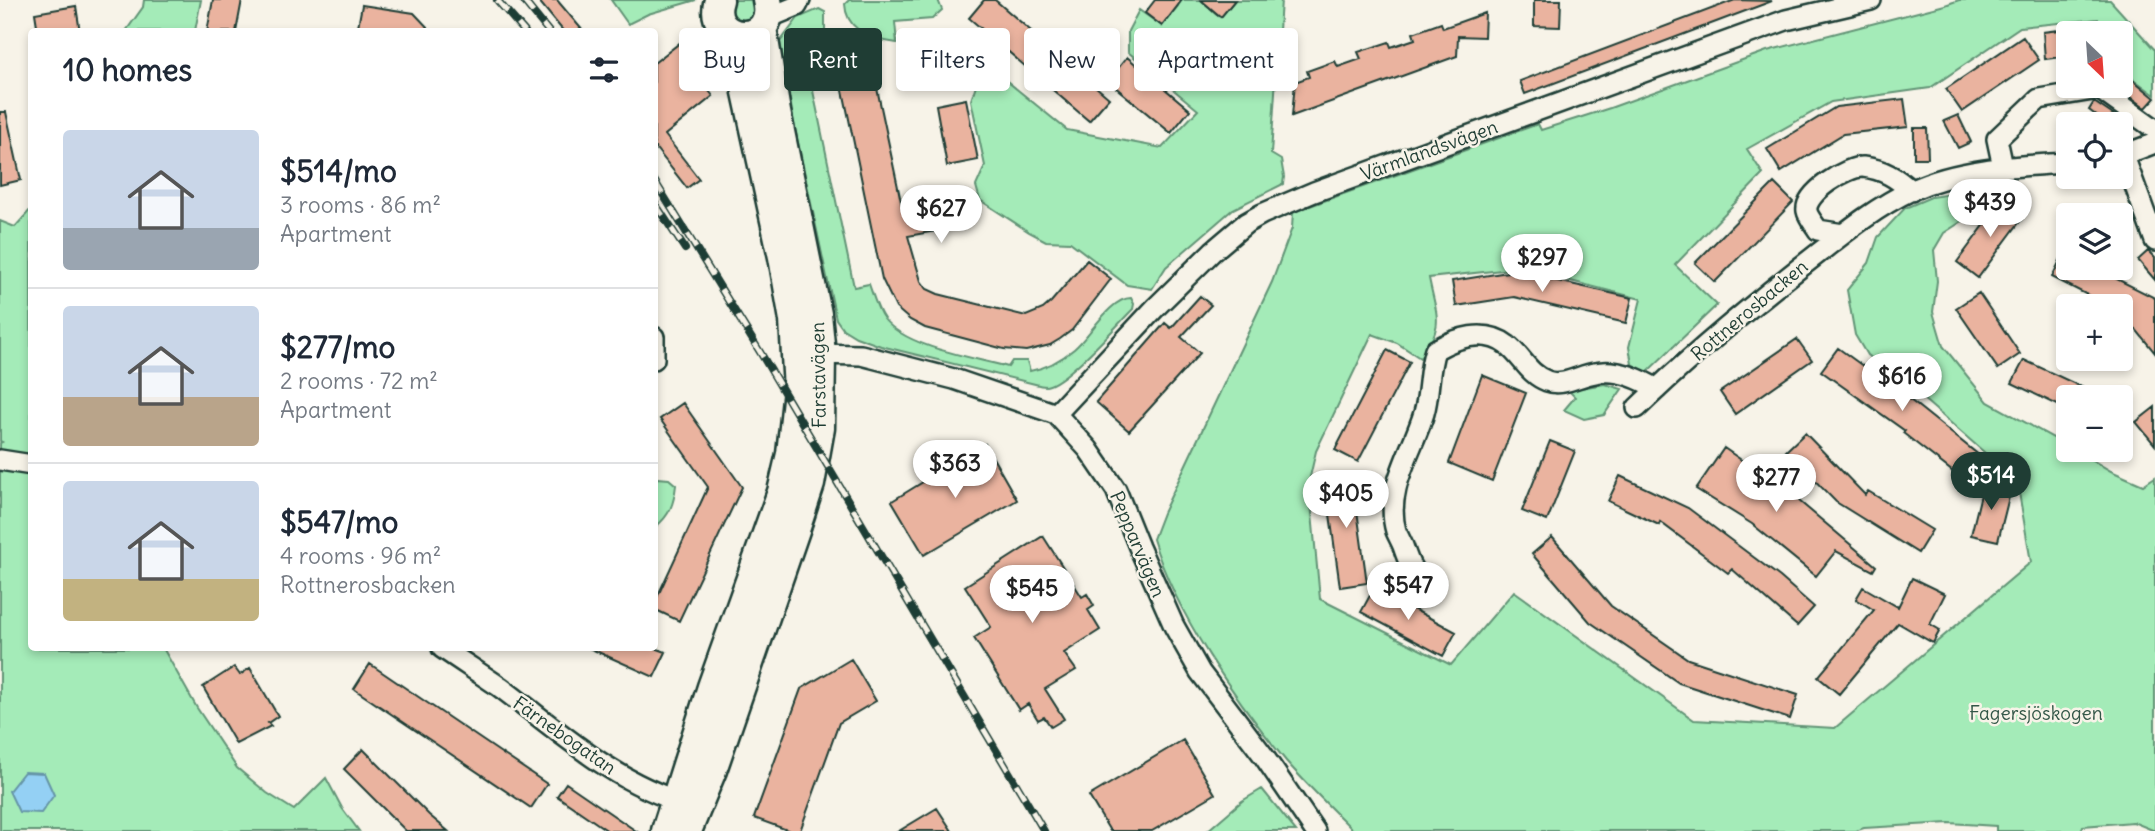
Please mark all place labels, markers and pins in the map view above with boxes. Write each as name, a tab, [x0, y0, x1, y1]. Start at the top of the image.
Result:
pin: $439	[1949, 180, 2031, 239]
pin: $627	[900, 186, 982, 245]
pin: $297	[1501, 234, 1583, 294]
pin: $616	[1861, 354, 1943, 413]
pin: $363	[914, 440, 996, 500]
pin: $514	[1950, 452, 2032, 512]
pin: $277	[1735, 454, 1817, 514]
pin: $405	[1305, 470, 1387, 530]
pin: $547	[1367, 562, 1449, 622]
pin: $545	[991, 566, 1073, 625]

